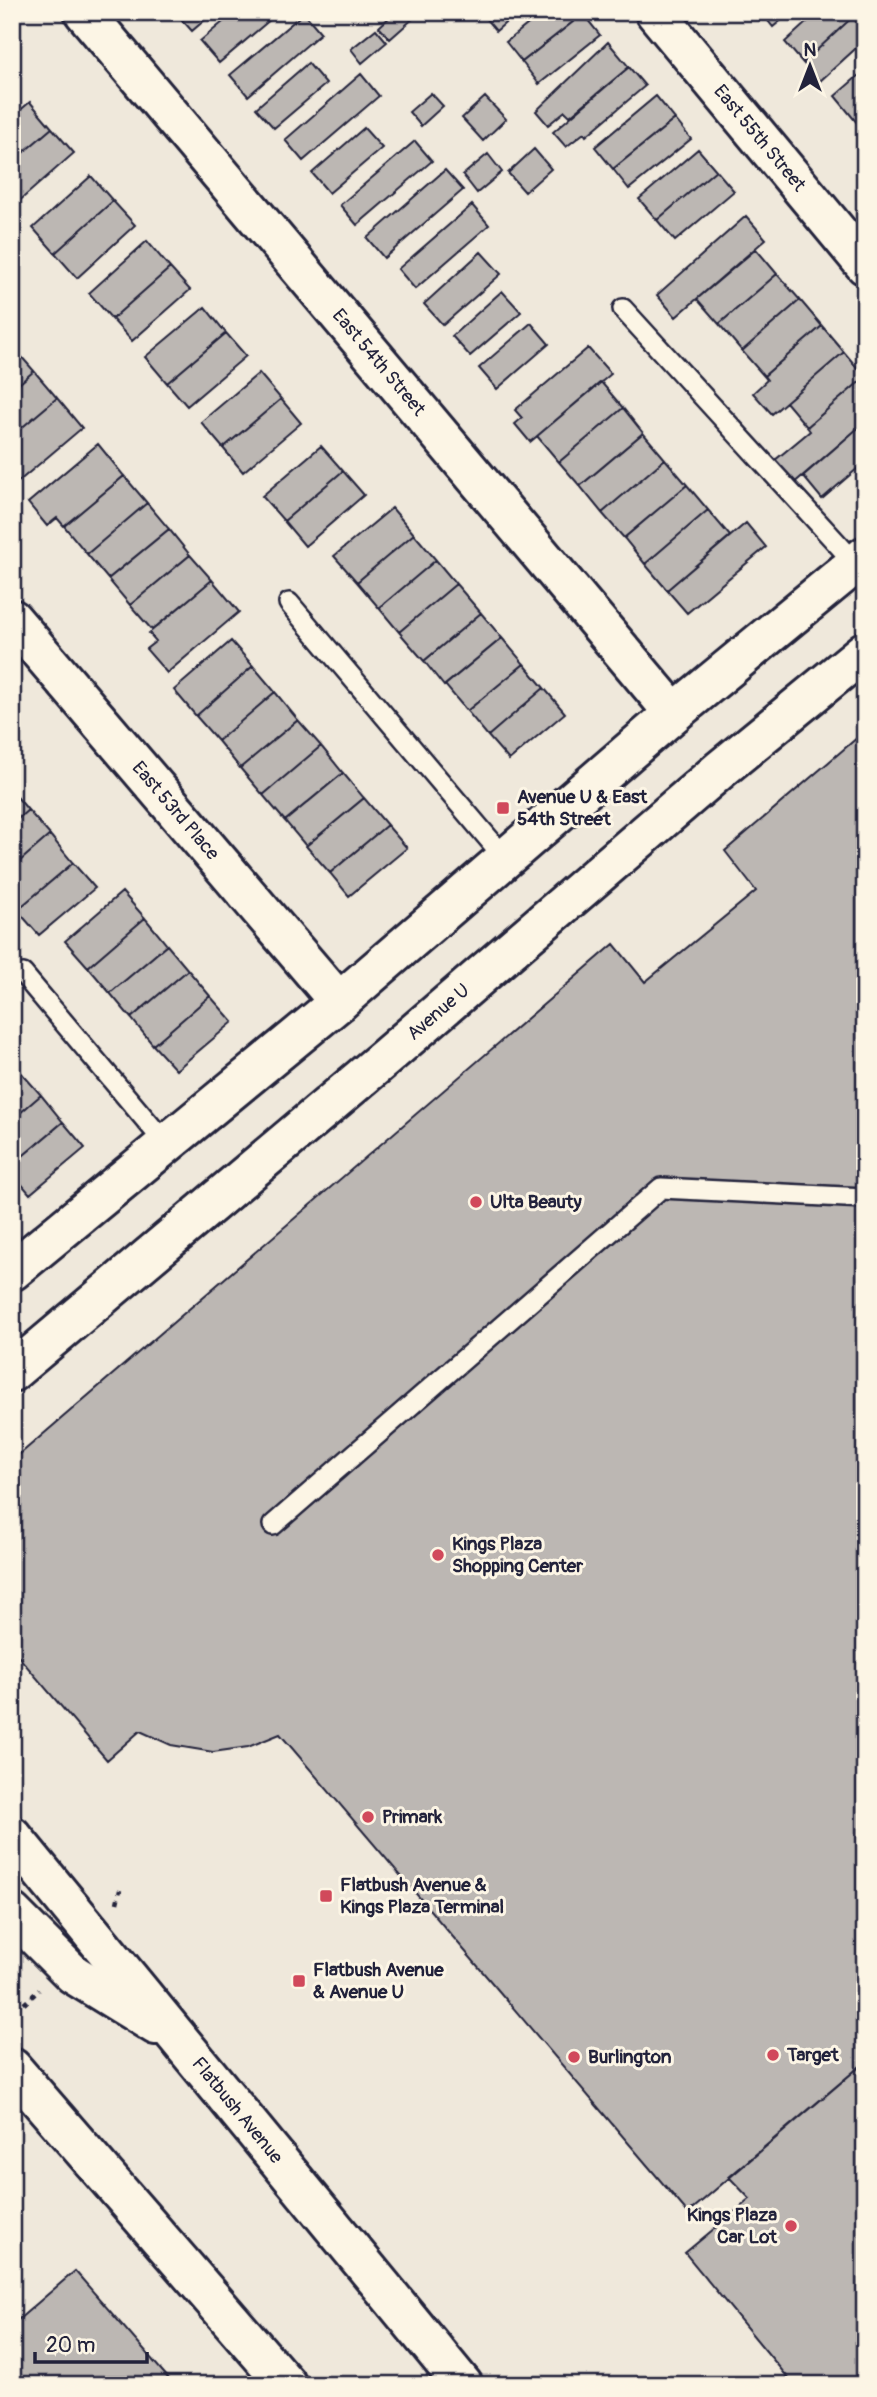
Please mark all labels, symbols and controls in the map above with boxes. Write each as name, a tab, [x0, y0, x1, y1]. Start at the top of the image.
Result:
north arrow	[776, 32, 846, 102]
text: N	[804, 38, 817, 62]
street label: East 55th Street	[708, 80, 811, 197]
street label: East 54th Street	[327, 304, 431, 421]
street label: East 53rd Place	[127, 756, 225, 866]
place label: Avenue U & East 54th Street	[517, 785, 648, 831]
marker: Avenue U & East 54th Street	[495, 800, 511, 816]
street label: Avenue U	[402, 978, 475, 1046]
place label: Ulta Beauty	[490, 1190, 583, 1214]
marker: Ulta Beauty	[468, 1194, 484, 1210]
place label: Kings Plaza Shopping Center	[452, 1532, 583, 1578]
marker: Kings Plaza Shopping Center	[430, 1547, 446, 1563]
place label: Primark	[382, 1805, 443, 1829]
marker: Primark	[360, 1809, 376, 1825]
place label: Flatbush Avenue & Kings Plaza Terminal	[340, 1873, 504, 1919]
marker: Flatbush Avenue & Kings Plaza Terminal	[318, 1888, 334, 1904]
place label: Flatbush Avenue & Avenue U	[313, 1958, 444, 2004]
marker: Flatbush Avenue & Avenue U	[291, 1973, 307, 1989]
place label: Target	[786, 2043, 840, 2067]
place label: Burlington	[588, 2045, 672, 2069]
marker: Target	[765, 2047, 781, 2063]
marker: Burlington	[566, 2049, 582, 2065]
street label: Flatbush Avenue	[187, 2052, 289, 2169]
place label: Kings Plaza Car Lot	[687, 2203, 778, 2249]
marker: Kings Plaza Car Lot	[783, 2218, 799, 2234]
scale bar	[35, 2320, 147, 2364]
text: 20 m	[46, 2332, 95, 2359]

